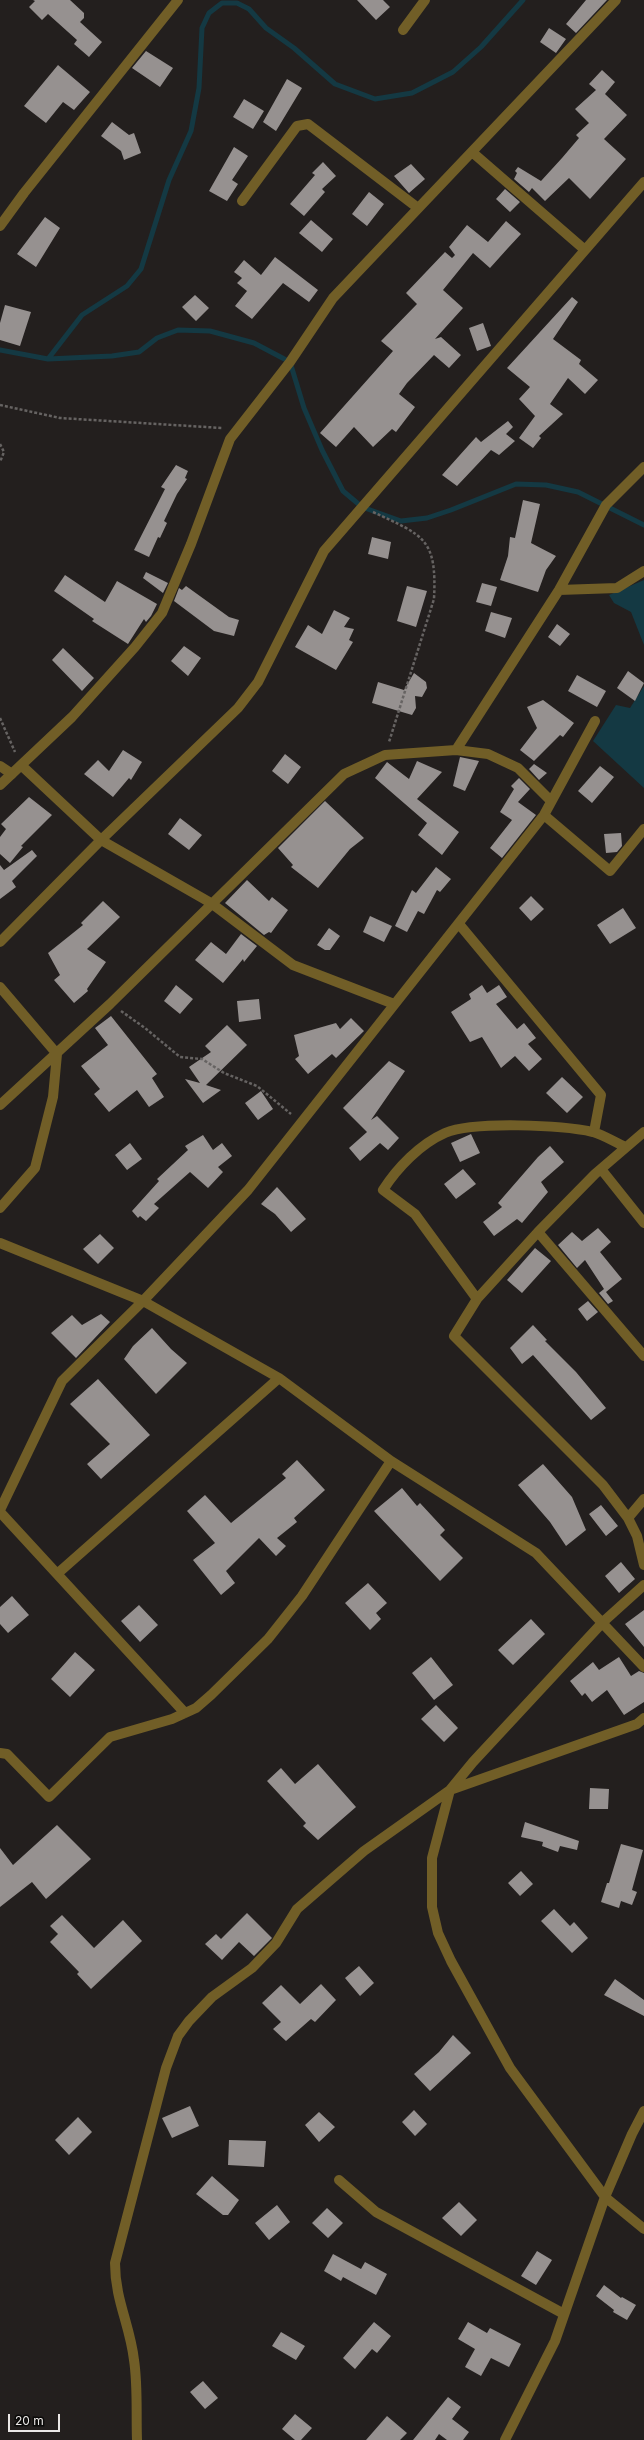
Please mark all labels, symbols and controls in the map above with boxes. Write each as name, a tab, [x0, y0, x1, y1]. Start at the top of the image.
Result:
scale bar	[10, 2406, 62, 2432]
text: 20 m	[15, 2413, 44, 2428]

